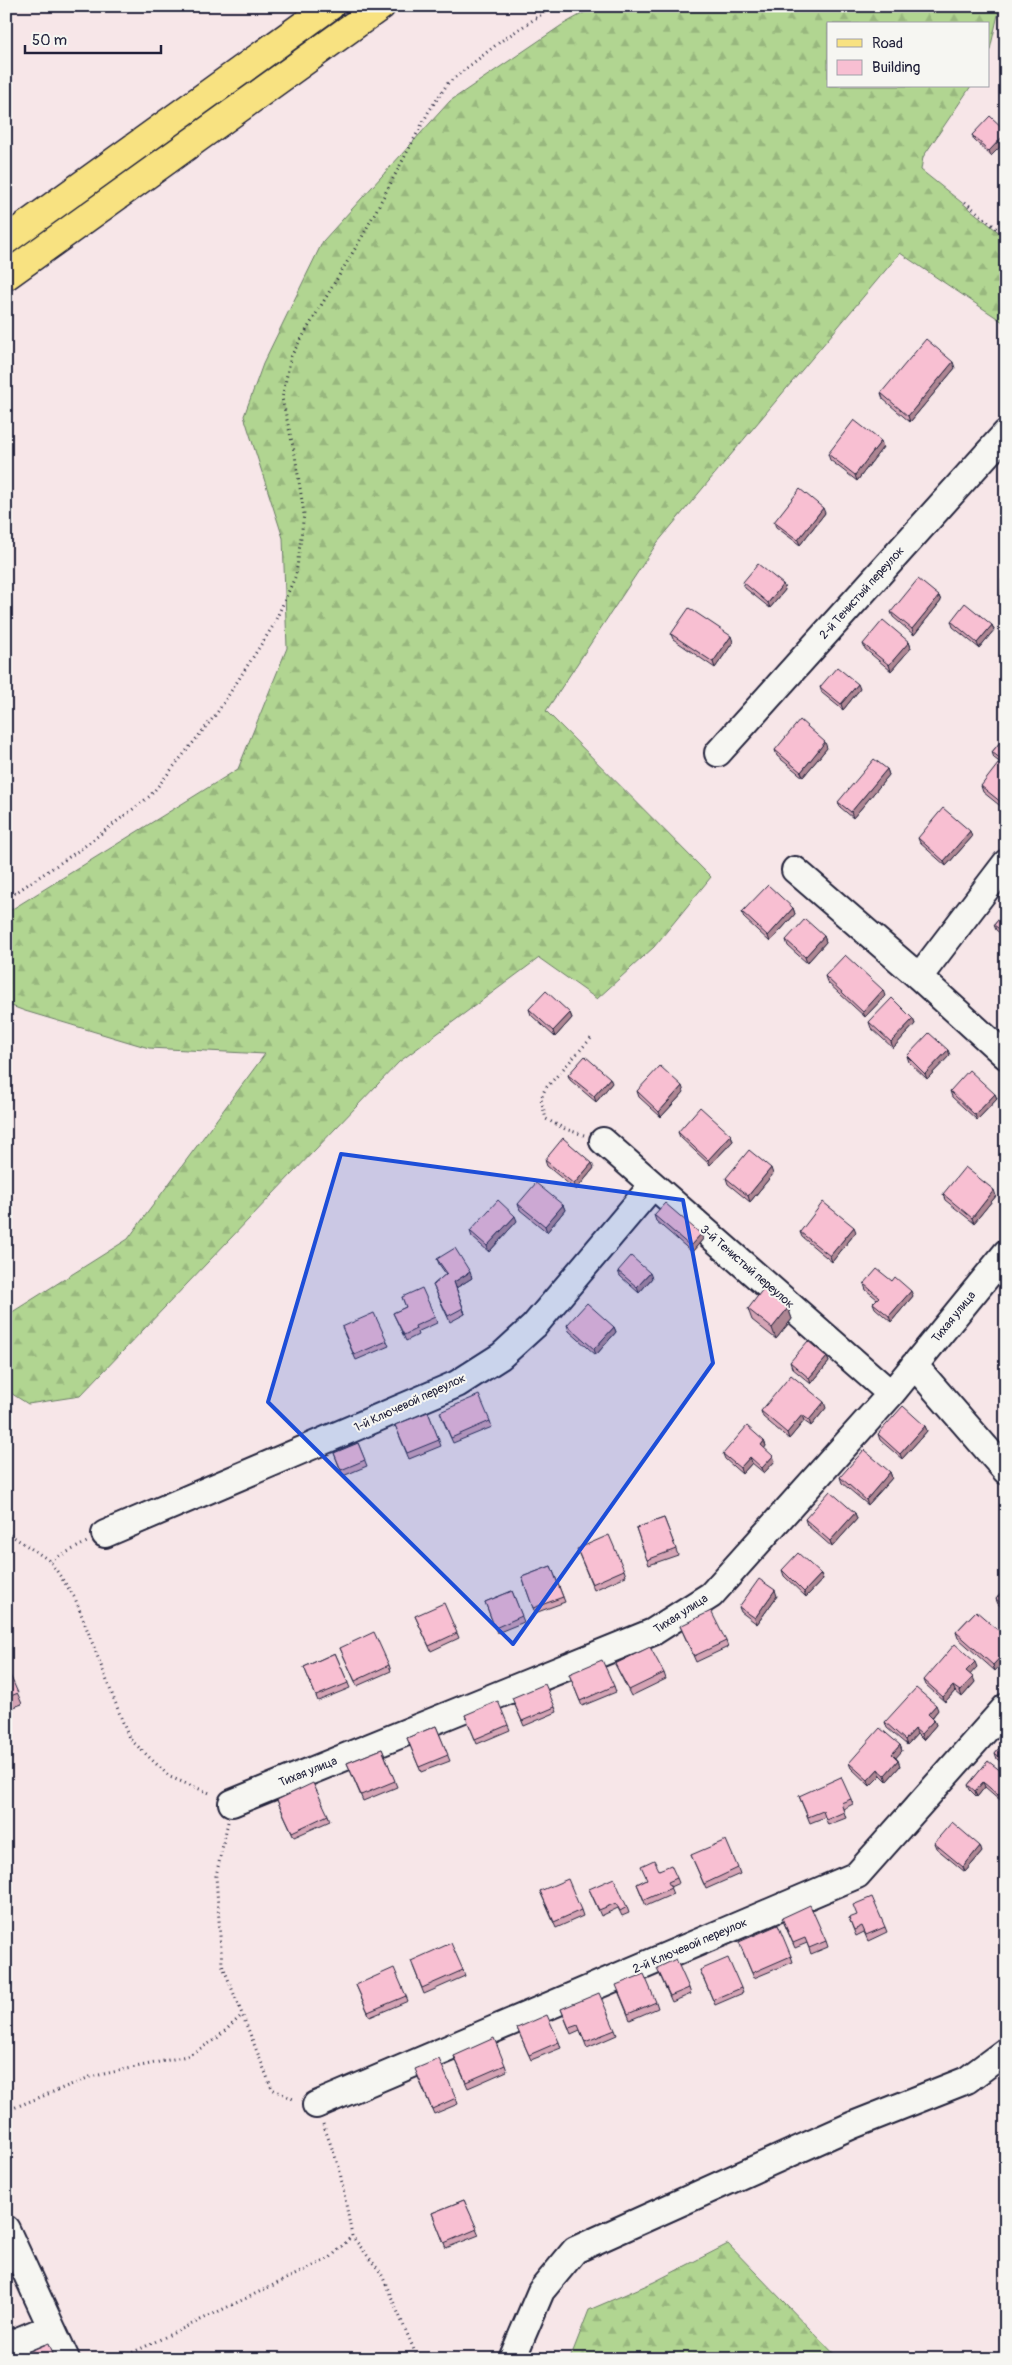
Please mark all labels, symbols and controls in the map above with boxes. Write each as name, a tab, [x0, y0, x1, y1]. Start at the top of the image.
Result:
scale bar	[25, 22, 161, 54]
legend	[827, 22, 990, 88]
text: 50 m	[32, 31, 67, 50]
text: Road	[872, 34, 903, 53]
text: Building	[872, 58, 920, 77]
street label: 2-й Тенистый переулок	[816, 543, 908, 643]
street label: 3-й Тенистый переулок	[697, 1222, 797, 1312]
street label: Тихая улица	[929, 1288, 980, 1346]
street label: 1-й Ключевой переулок	[352, 1371, 468, 1435]
street label: Тихая улица	[651, 1591, 711, 1637]
street label: Тихая улица	[277, 1753, 340, 1791]
street label: 2-й Ключевой переулок	[630, 1915, 750, 1977]

